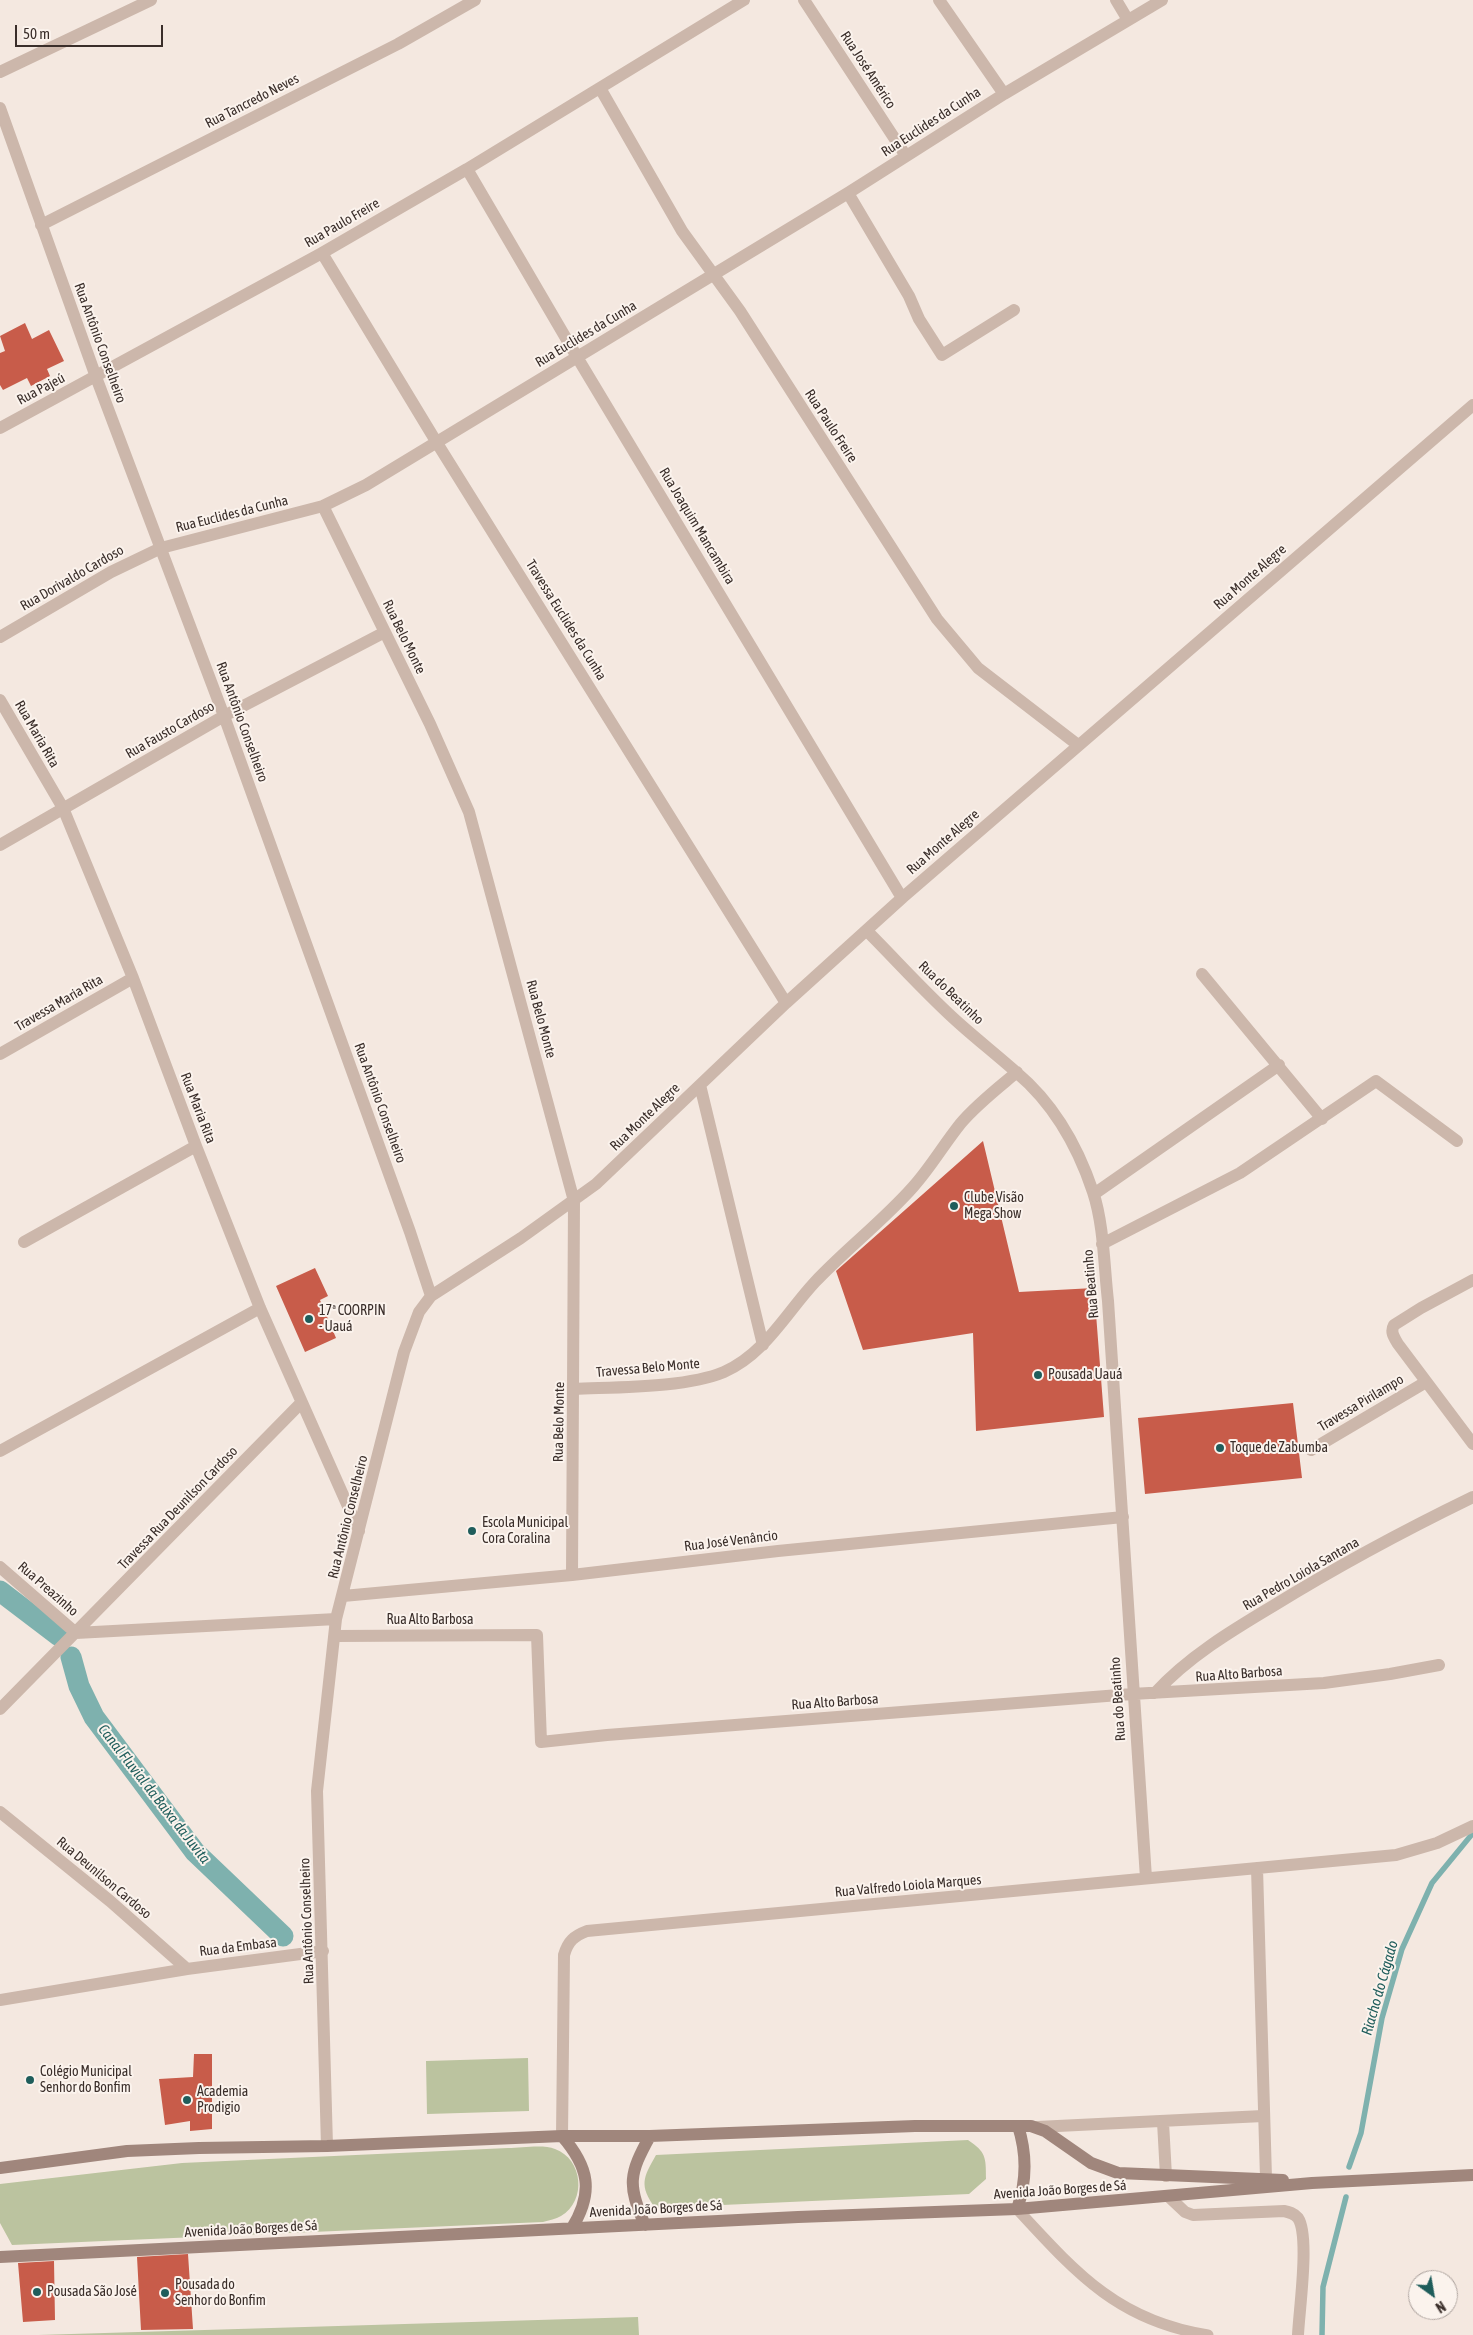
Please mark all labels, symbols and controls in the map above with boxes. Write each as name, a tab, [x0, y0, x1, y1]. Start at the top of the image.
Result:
scale bar	[18, 15, 165, 47]
text: 50 m	[23, 25, 50, 42]
street label: Rua José Américo	[837, 28, 899, 112]
street label: Rua Tancredo Neves	[202, 70, 302, 132]
street label: Rua Euclides da Cunha	[878, 84, 984, 160]
street label: Rua Paulo Freire	[302, 195, 382, 251]
street label: Rua Antônio Conselheiro	[70, 281, 130, 405]
street label: Rua Euclides da Cunha	[532, 297, 640, 371]
street label: Rua Pajeú	[14, 369, 68, 409]
street label: Rua Paulo Freire	[801, 386, 861, 466]
street label: Rua Joaquim Mancambira	[656, 465, 738, 587]
street label: Rua Euclides da Cunha	[174, 492, 290, 536]
street label: Rua Monte Alegre	[1210, 541, 1290, 613]
street label: Rua Dorivaldo Cardoso	[17, 542, 127, 614]
street label: Travessa Euclides da Cunha	[522, 557, 610, 683]
street label: Rua Belo Monte	[379, 597, 429, 677]
street label: Rua Antônio Conselheiro	[212, 660, 272, 784]
street label: Rua Maria Rita	[11, 697, 63, 771]
street label: Rua Fausto Cardoso	[123, 698, 217, 762]
street label: Rua Monte Alegre	[903, 806, 983, 878]
street label: Rua do Beatinho	[915, 958, 987, 1028]
street label: Travessa Maria Rita	[12, 971, 106, 1035]
street label: Rua Belo Monte	[523, 978, 559, 1060]
street label: Rua Antônio Conselheiro	[350, 1041, 410, 1165]
street label: Rua Maria Rita	[177, 1070, 219, 1146]
street label: Rua Monte Alegre	[607, 1080, 683, 1154]
place label: Clube Visão Mega Show	[964, 1190, 1024, 1222]
marker: Clube Visão Mega Show	[948, 1200, 960, 1212]
street label: Rua Beatinho	[1080, 1249, 1102, 1319]
place label: 17ª COORPIN - Uauá	[319, 1303, 386, 1335]
marker: 17ª COORPIN - Uauá	[303, 1313, 315, 1325]
street label: Travessa Belo Monte	[595, 1355, 701, 1381]
place label: Pousada Uauá	[1048, 1367, 1123, 1383]
marker: Pousada Uauá	[1032, 1369, 1044, 1381]
street label: Travessa Pirilampo	[1315, 1371, 1407, 1435]
street label: Rua Belo Monte	[550, 1382, 568, 1462]
place label: Toque de Zabumba	[1230, 1440, 1328, 1456]
marker: Toque de Zabumba	[1214, 1442, 1226, 1454]
street label: Travessa Rua Deunilson Cardoso	[115, 1443, 241, 1573]
street label: Rua Antônio Conselheiro	[325, 1454, 371, 1580]
place label: Escola Municipal Cora Coralina	[482, 1515, 568, 1548]
marker: Escola Municipal Cora Coralina	[466, 1525, 478, 1537]
street label: Rua José Venâncio	[683, 1527, 779, 1555]
street label: Rua Pedro Loiola Santana	[1240, 1534, 1362, 1614]
street label: Rua Preazinho	[14, 1558, 82, 1620]
street label: Rua Alto Barbosa	[386, 1612, 474, 1628]
street label: Rua do Beatinho	[1107, 1656, 1129, 1742]
street label: Rua Alto Barbosa	[1195, 1663, 1283, 1685]
street label: Rua Alto Barbosa	[791, 1691, 879, 1713]
water label: Canal Fluvial da Baixa da Juvita	[94, 1721, 214, 1867]
street label: Rua Deunilson Cardoso	[53, 1833, 155, 1923]
street label: Rua Antônio Conselheiro	[296, 1857, 318, 1985]
street label: Rua Valfredo Loiola Marques	[834, 1871, 982, 1901]
street label: Rua da Embasa	[198, 1934, 278, 1960]
water label: Riacho do Cágado	[1358, 1939, 1402, 2037]
place label: Colégio Municipal Senhor do Bonfim	[40, 2064, 132, 2096]
marker: Colégio Municipal Senhor do Bonfim	[24, 2074, 36, 2086]
place label: Academia Prodigio	[197, 2084, 248, 2116]
marker: Academia Prodigio	[181, 2094, 193, 2106]
street label: Avenida João Borges de Sá	[993, 2177, 1127, 2203]
street label: Avenida João Borges de Sá	[589, 2197, 723, 2221]
street label: Avenida João Borges de Sá	[184, 2217, 318, 2241]
north arrow	[1408, 2270, 1458, 2320]
place label: Pousada do Senhor do Bonfim	[175, 2277, 266, 2310]
place label: Pousada São José	[47, 2284, 137, 2300]
marker: Pousada São José	[31, 2286, 43, 2298]
marker: Pousada do Senhor do Bonfim	[159, 2287, 171, 2299]
text: N	[1433, 2298, 1448, 2316]

